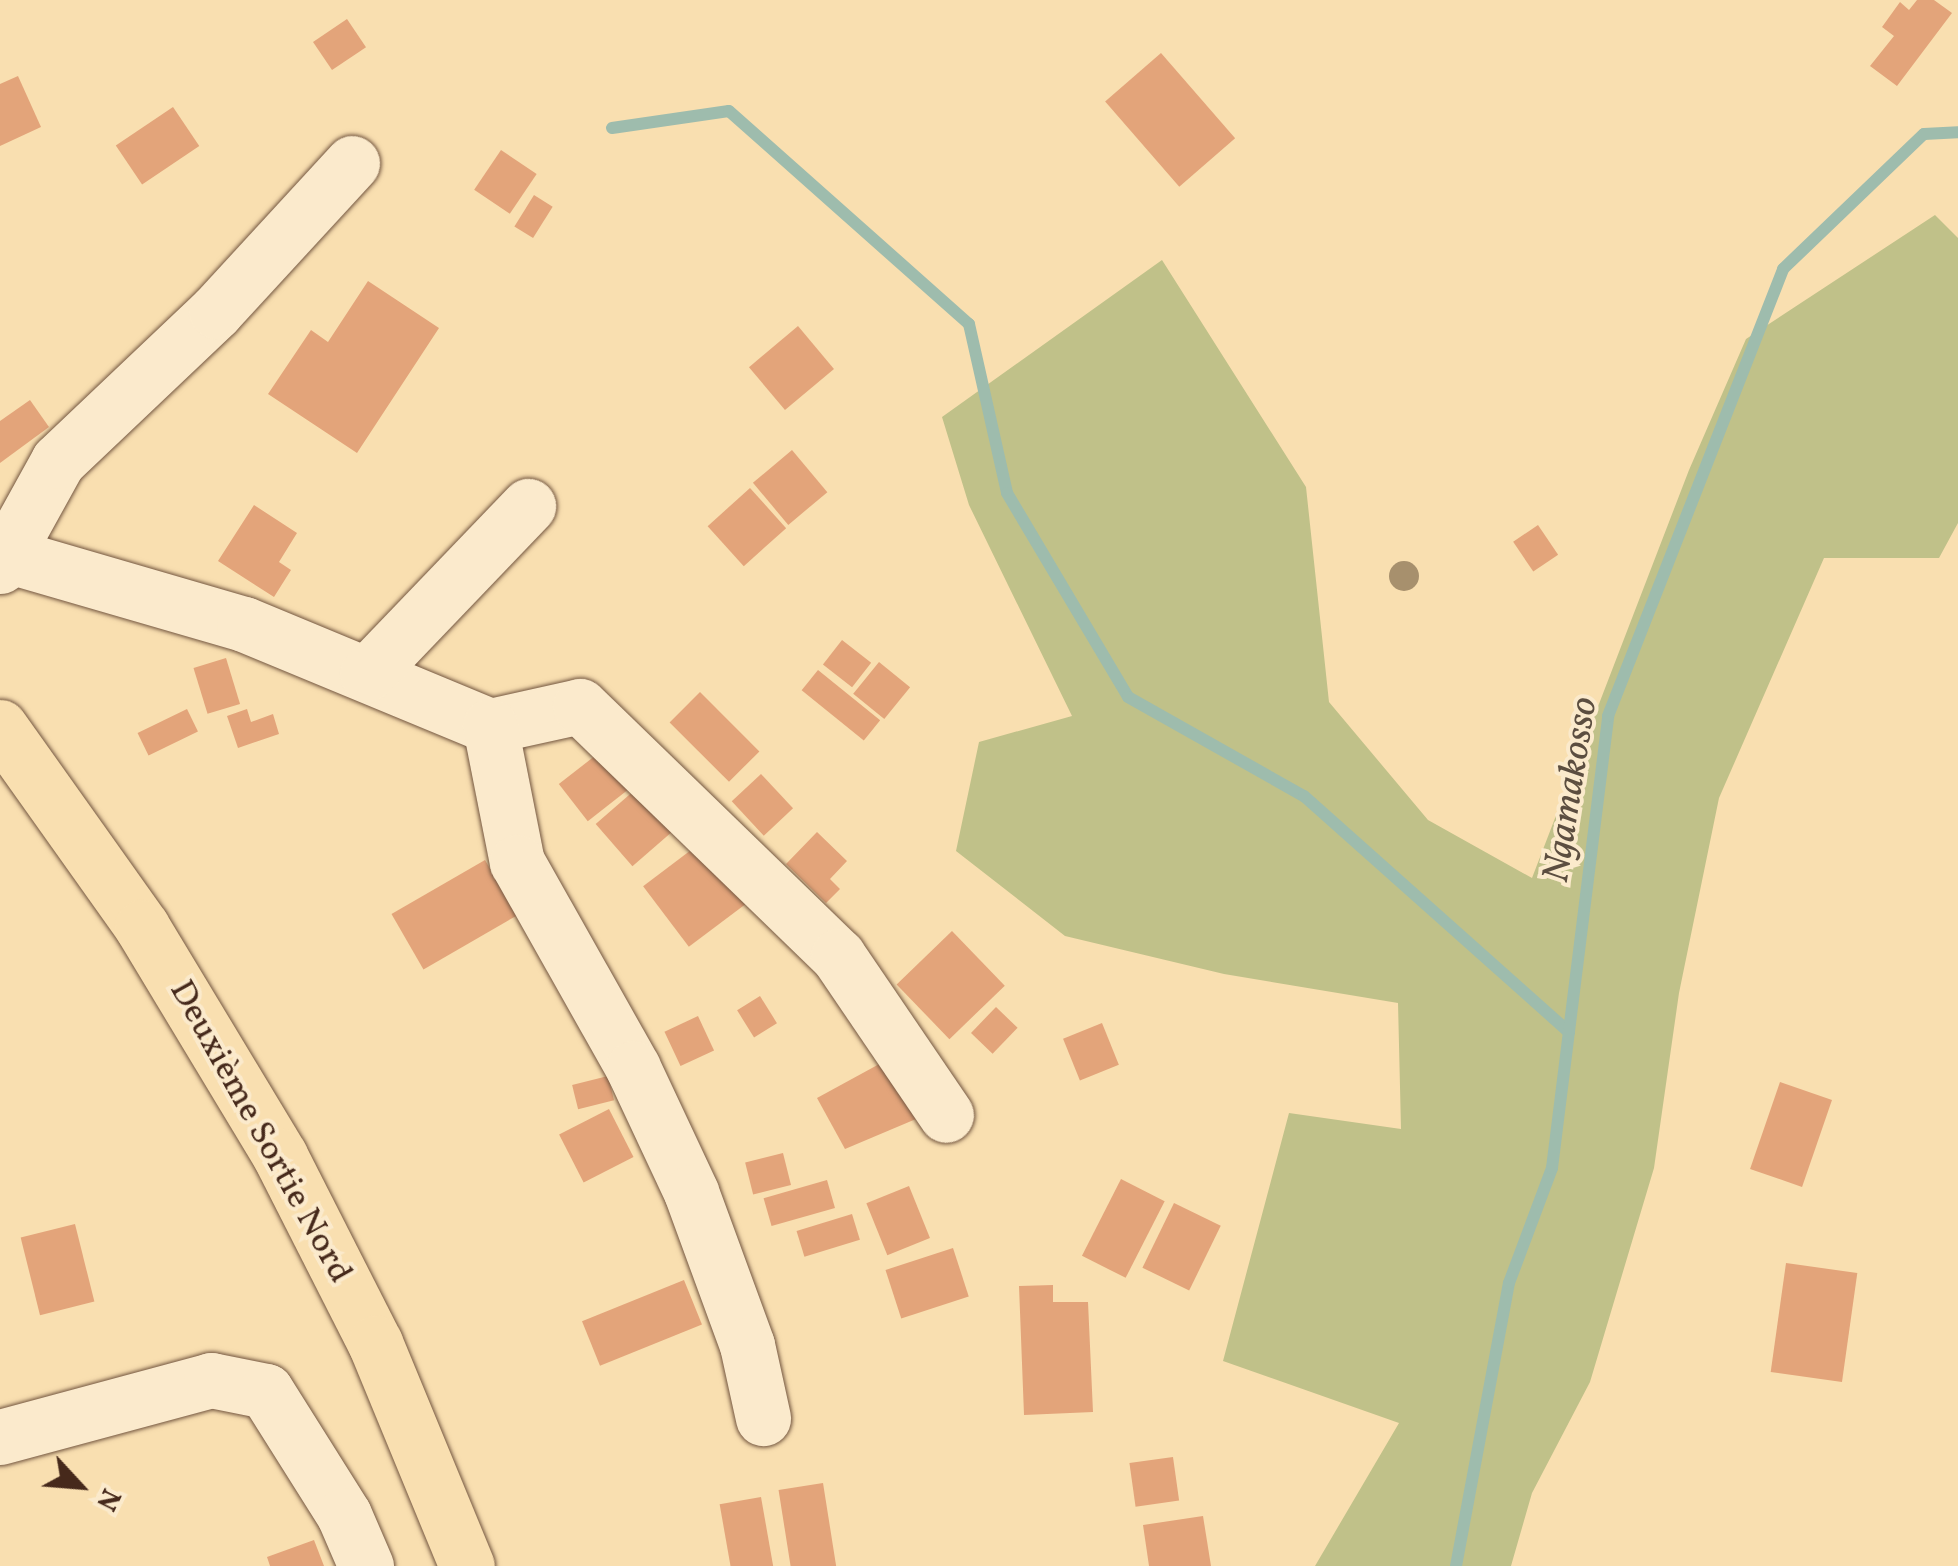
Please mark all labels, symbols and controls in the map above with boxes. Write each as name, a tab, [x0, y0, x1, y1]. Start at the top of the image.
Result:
water label: Ngamakosso	[1535, 694, 1609, 886]
street label: Deuxième Sortie Nord	[159, 973, 361, 1291]
north arrow	[30, 1436, 130, 1536]
text: N	[85, 1482, 129, 1517]

